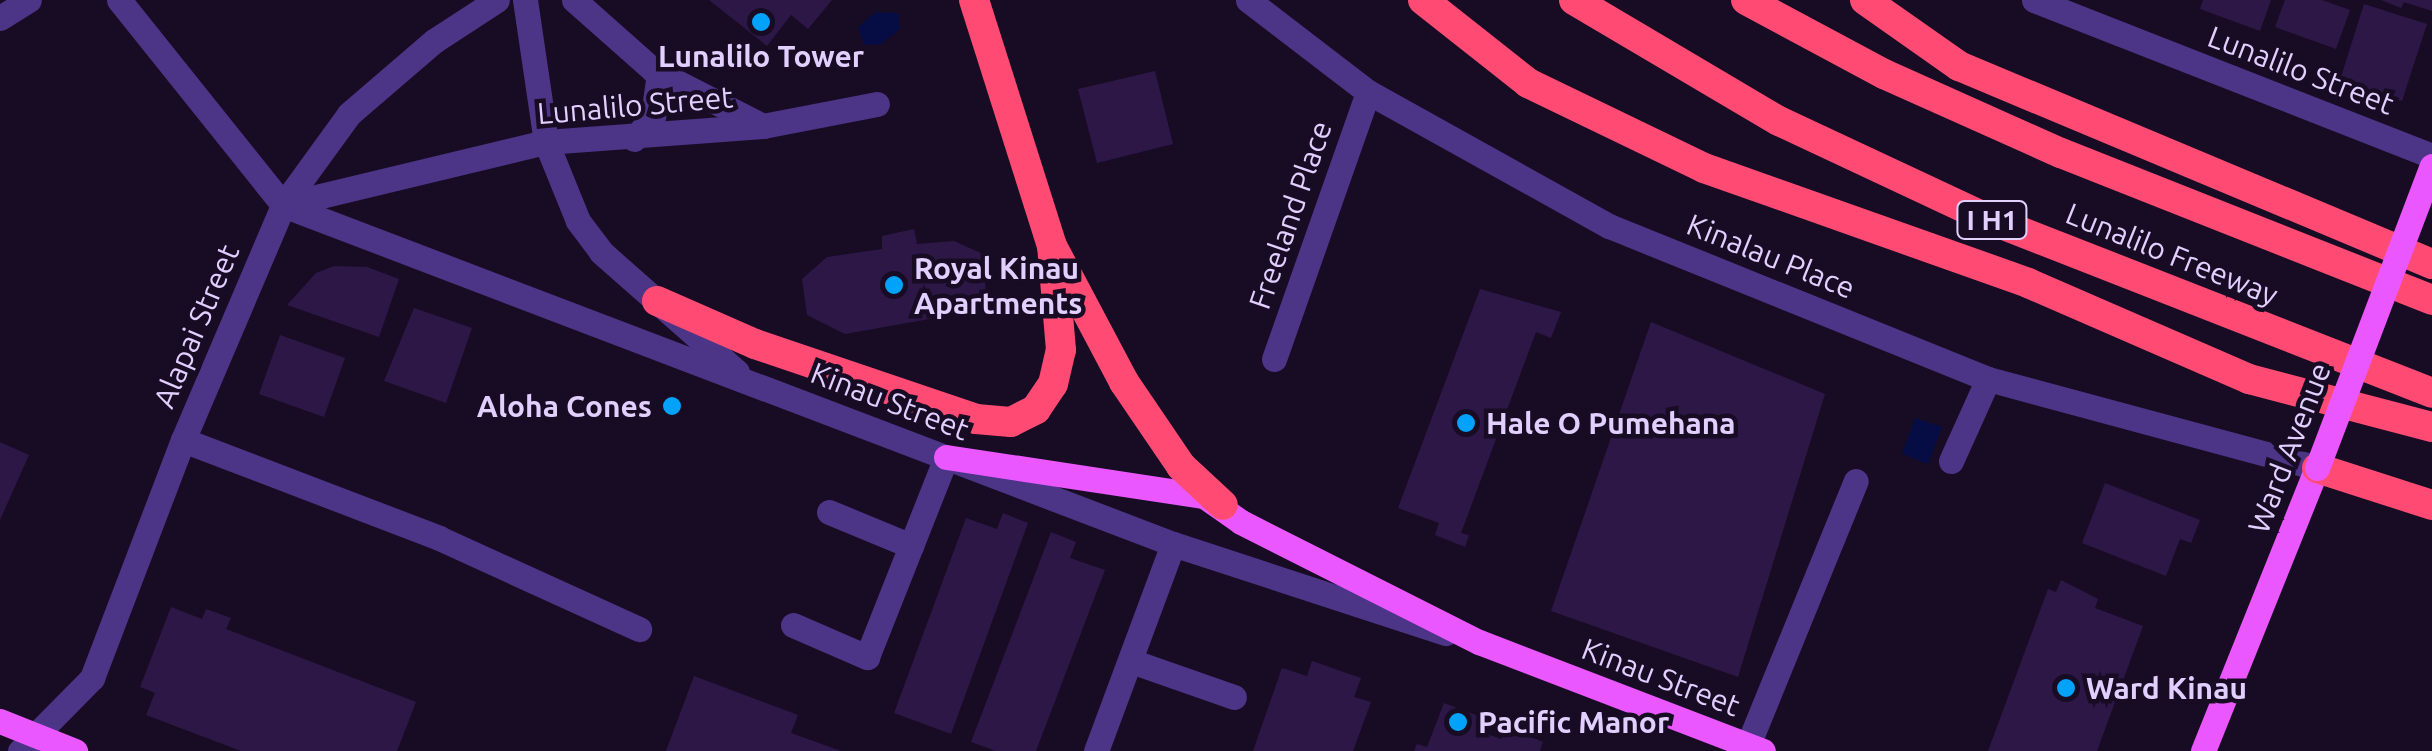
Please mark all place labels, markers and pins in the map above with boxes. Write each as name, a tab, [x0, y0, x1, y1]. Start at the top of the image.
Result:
marker: Lunalilo Tower	[750, 11, 772, 33]
place label: Lunalilo Tower	[658, 38, 864, 74]
place label: Royal Kinau Apartments	[914, 250, 1082, 320]
marker: Royal Kinau Apartments	[883, 274, 905, 296]
place label: Aloha Cones	[477, 388, 652, 424]
marker: Aloha Cones	[661, 395, 683, 417]
place label: Hale O Pumehana	[1486, 405, 1736, 441]
marker: Hale O Pumehana	[1455, 412, 1477, 434]
place label: Ward Kinau	[2086, 670, 2247, 706]
marker: Ward Kinau	[2055, 677, 2077, 699]
place label: Pacific Manor	[1478, 704, 1669, 740]
marker: Pacific Manor	[1447, 711, 1469, 733]

